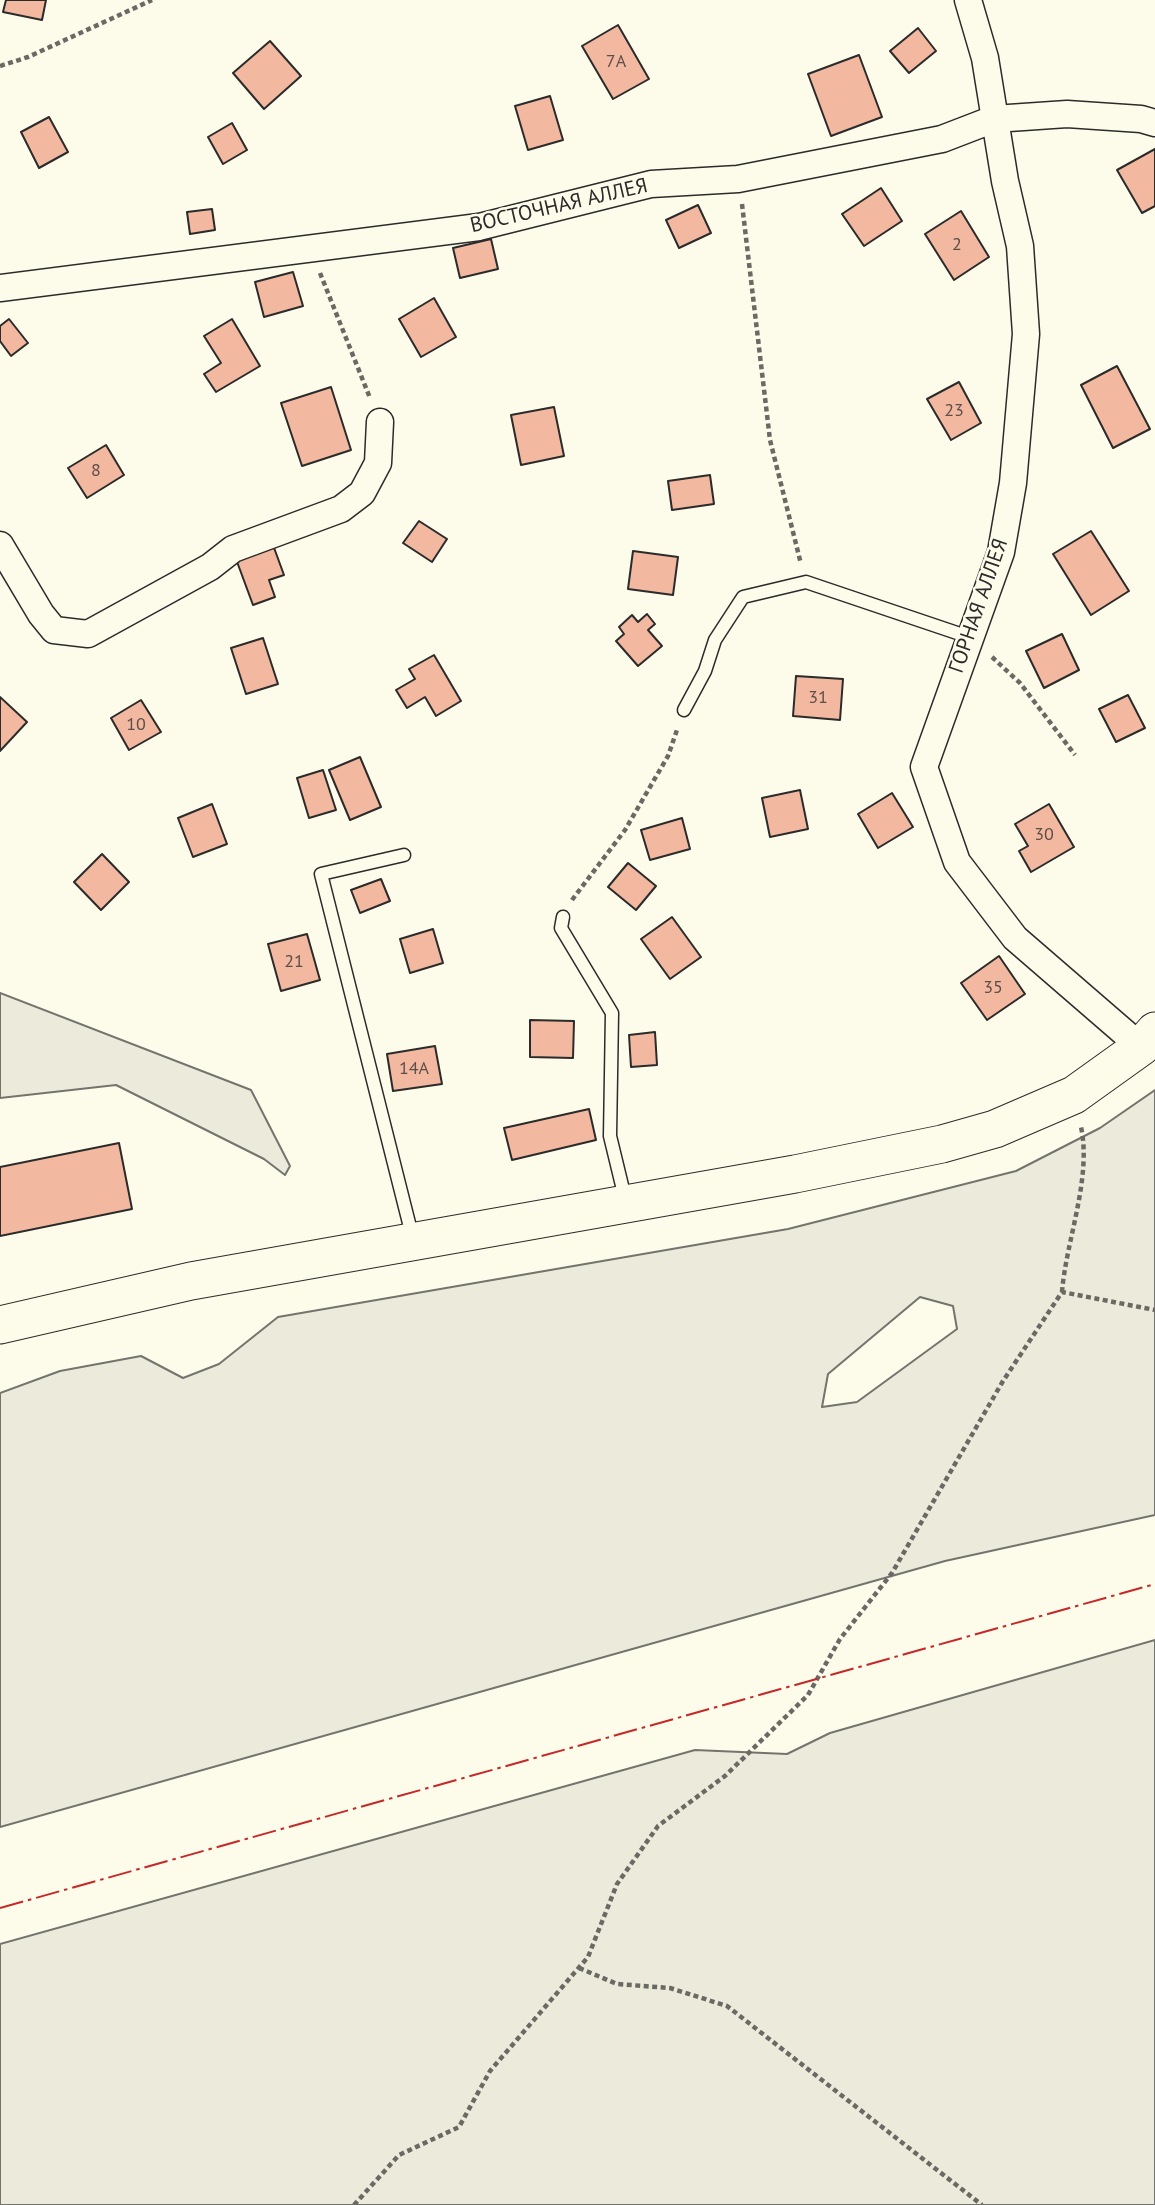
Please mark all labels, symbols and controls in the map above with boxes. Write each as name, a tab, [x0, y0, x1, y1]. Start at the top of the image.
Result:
house number: 7А	[606, 51, 626, 73]
street label: ВОСТОЧНАЯ АЛЛЕЯ	[468, 173, 650, 239]
house number: 2	[952, 234, 962, 256]
house number: 23	[944, 400, 964, 422]
house number: 8	[91, 460, 101, 482]
street label: ГОРНАЯ АЛЛЕЯ	[944, 536, 1014, 676]
house number: 31	[808, 687, 828, 709]
house number: 10	[126, 714, 146, 736]
house number: 30	[1034, 824, 1054, 846]
house number: 21	[284, 951, 304, 973]
house number: 35	[983, 977, 1003, 999]
house number: 14А	[399, 1058, 429, 1080]

